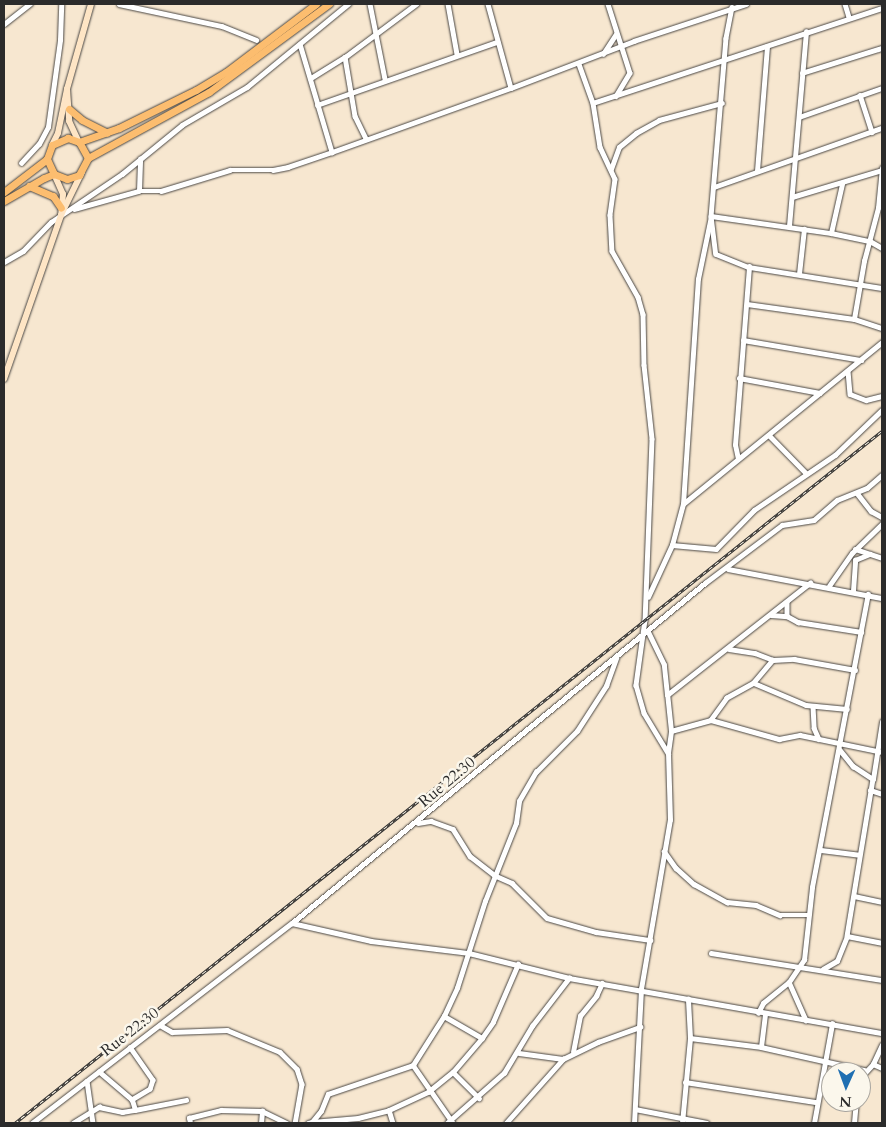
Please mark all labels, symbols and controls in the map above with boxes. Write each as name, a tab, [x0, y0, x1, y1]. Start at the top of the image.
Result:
street label: Rue 22.30	[415, 753, 479, 811]
street label: Rue 22.30	[97, 1003, 163, 1061]
north arrow	[821, 1062, 871, 1112]
text: N	[839, 1092, 852, 1111]

